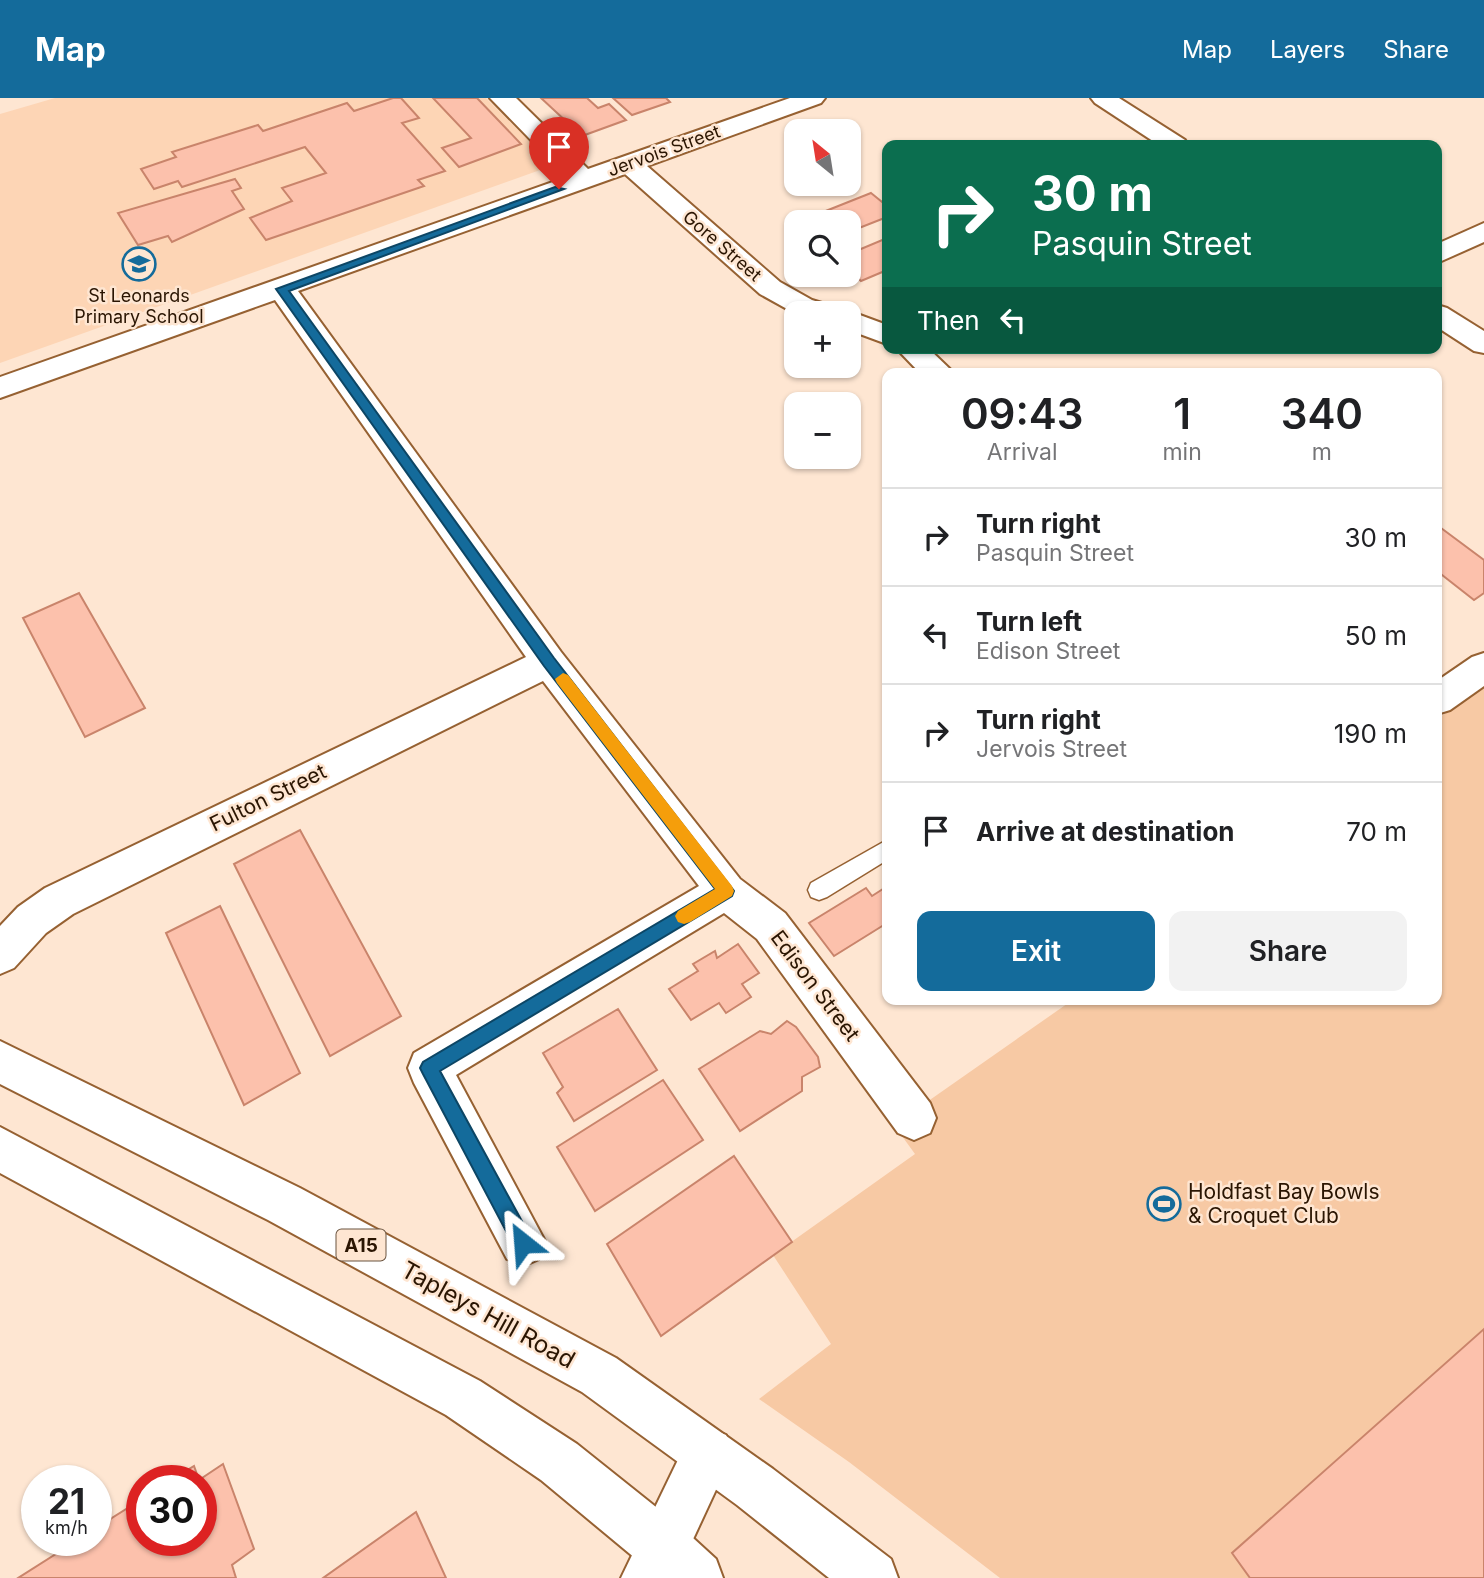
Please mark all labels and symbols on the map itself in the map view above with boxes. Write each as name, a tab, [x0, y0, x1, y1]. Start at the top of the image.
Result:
pin	[529, 117, 589, 189]
north arrow	[784, 119, 861, 196]
street label: Jervois Street	[605, 120, 723, 181]
street label: Gore Street	[679, 206, 766, 285]
school or university icon: St Leonards Primary School	[120, 245, 158, 283]
place label: St Leonards Primary School	[74, 285, 204, 327]
street label: Fulton Street	[206, 759, 330, 836]
street label: Edison Street	[766, 926, 865, 1046]
place label: Holdfast Bay Bowls & Croquet Club	[1188, 1179, 1379, 1228]
sports icon: Holdfast Bay Bowls & Croquet Club	[1145, 1185, 1183, 1223]
position arrow	[486, 1206, 560, 1280]
road number: A15	[336, 1230, 386, 1260]
street label: Tapleys Hill Road	[396, 1255, 580, 1374]
speed limit sign: 30	[126, 1465, 217, 1556]

